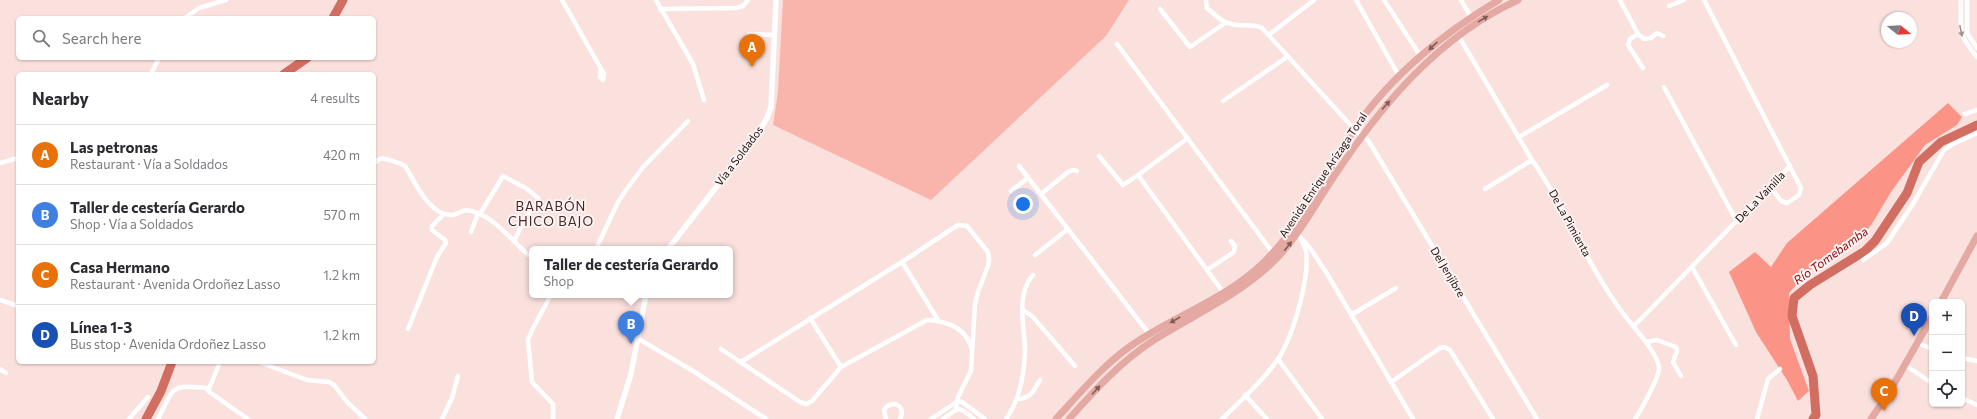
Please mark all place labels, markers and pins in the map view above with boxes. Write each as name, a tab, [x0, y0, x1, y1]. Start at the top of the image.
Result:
pin: A	[739, 34, 765, 67]
pin: D	[1901, 303, 1927, 336]
pin: B	[618, 311, 644, 344]
pin: C	[1871, 378, 1897, 411]

